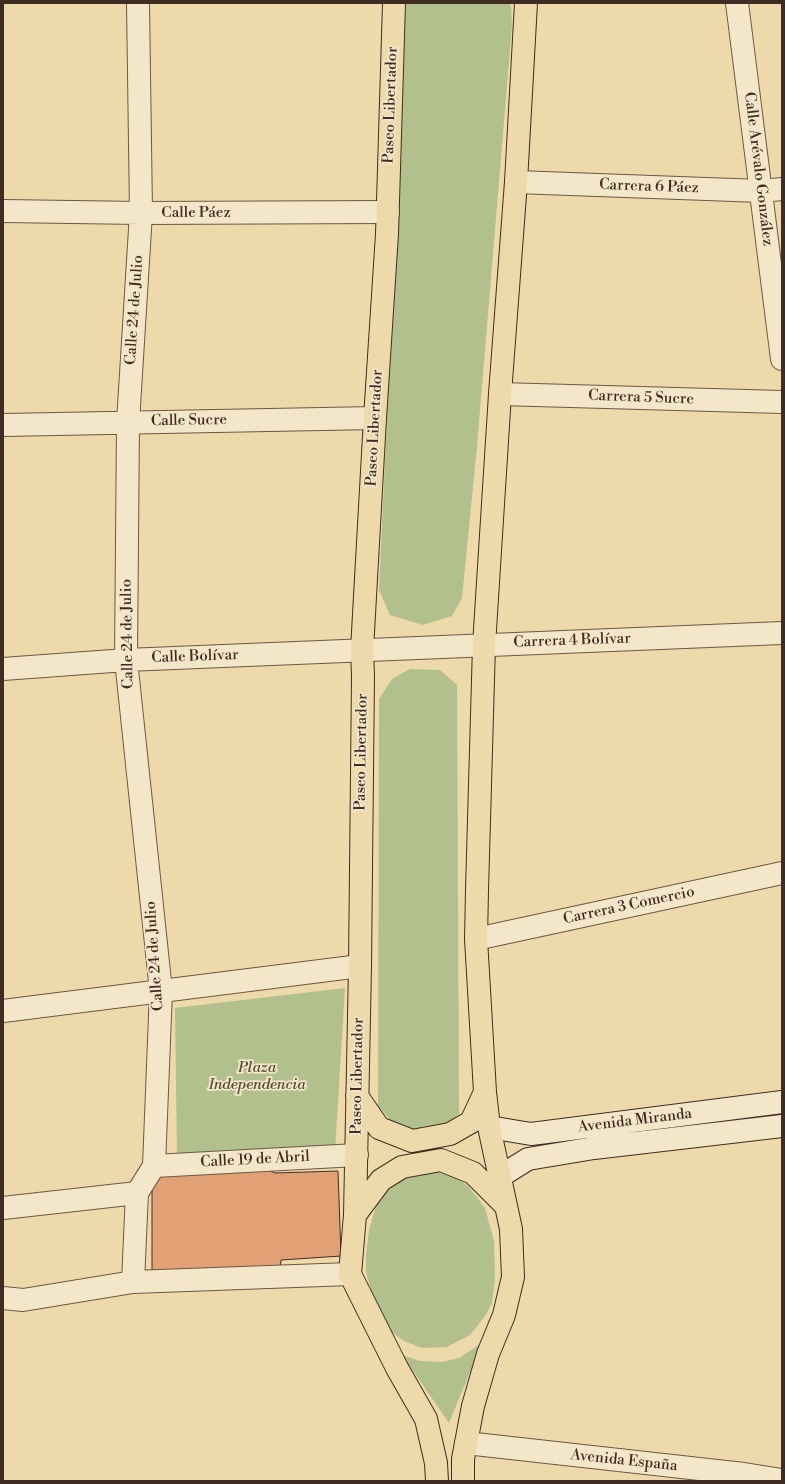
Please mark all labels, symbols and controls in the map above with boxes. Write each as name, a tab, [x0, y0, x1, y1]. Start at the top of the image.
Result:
street label: Paseo Libertador	[380, 46, 402, 164]
street label: Calle Arévalo González	[740, 91, 776, 247]
street label: Carrera 6 Páez	[599, 176, 699, 198]
street label: Calle Páez	[161, 204, 231, 222]
street label: Calle 24 de Julio	[122, 254, 148, 366]
street label: Paseo Libertador	[363, 369, 387, 487]
street label: Carrera 5 Sucre	[588, 387, 694, 409]
street label: Calle Sucre	[151, 411, 227, 431]
street label: Calle 24 de Julio	[118, 579, 138, 689]
street label: Carrera 4 Bolívar	[513, 630, 631, 652]
street label: Calle Bolívar	[151, 646, 239, 668]
street label: Paseo Libertador	[352, 693, 372, 811]
street label: Carrera 3 Comercio	[562, 883, 696, 929]
street label: Calle 24 de Julio	[142, 900, 168, 1012]
street label: Paseo Libertador	[348, 1017, 368, 1135]
park label: Plaza Independencia	[208, 1059, 306, 1094]
street label: Avenida Miranda	[577, 1105, 693, 1137]
street label: Calle 19 de Abril	[200, 1148, 310, 1172]
street label: Avenida España	[570, 1446, 678, 1476]

